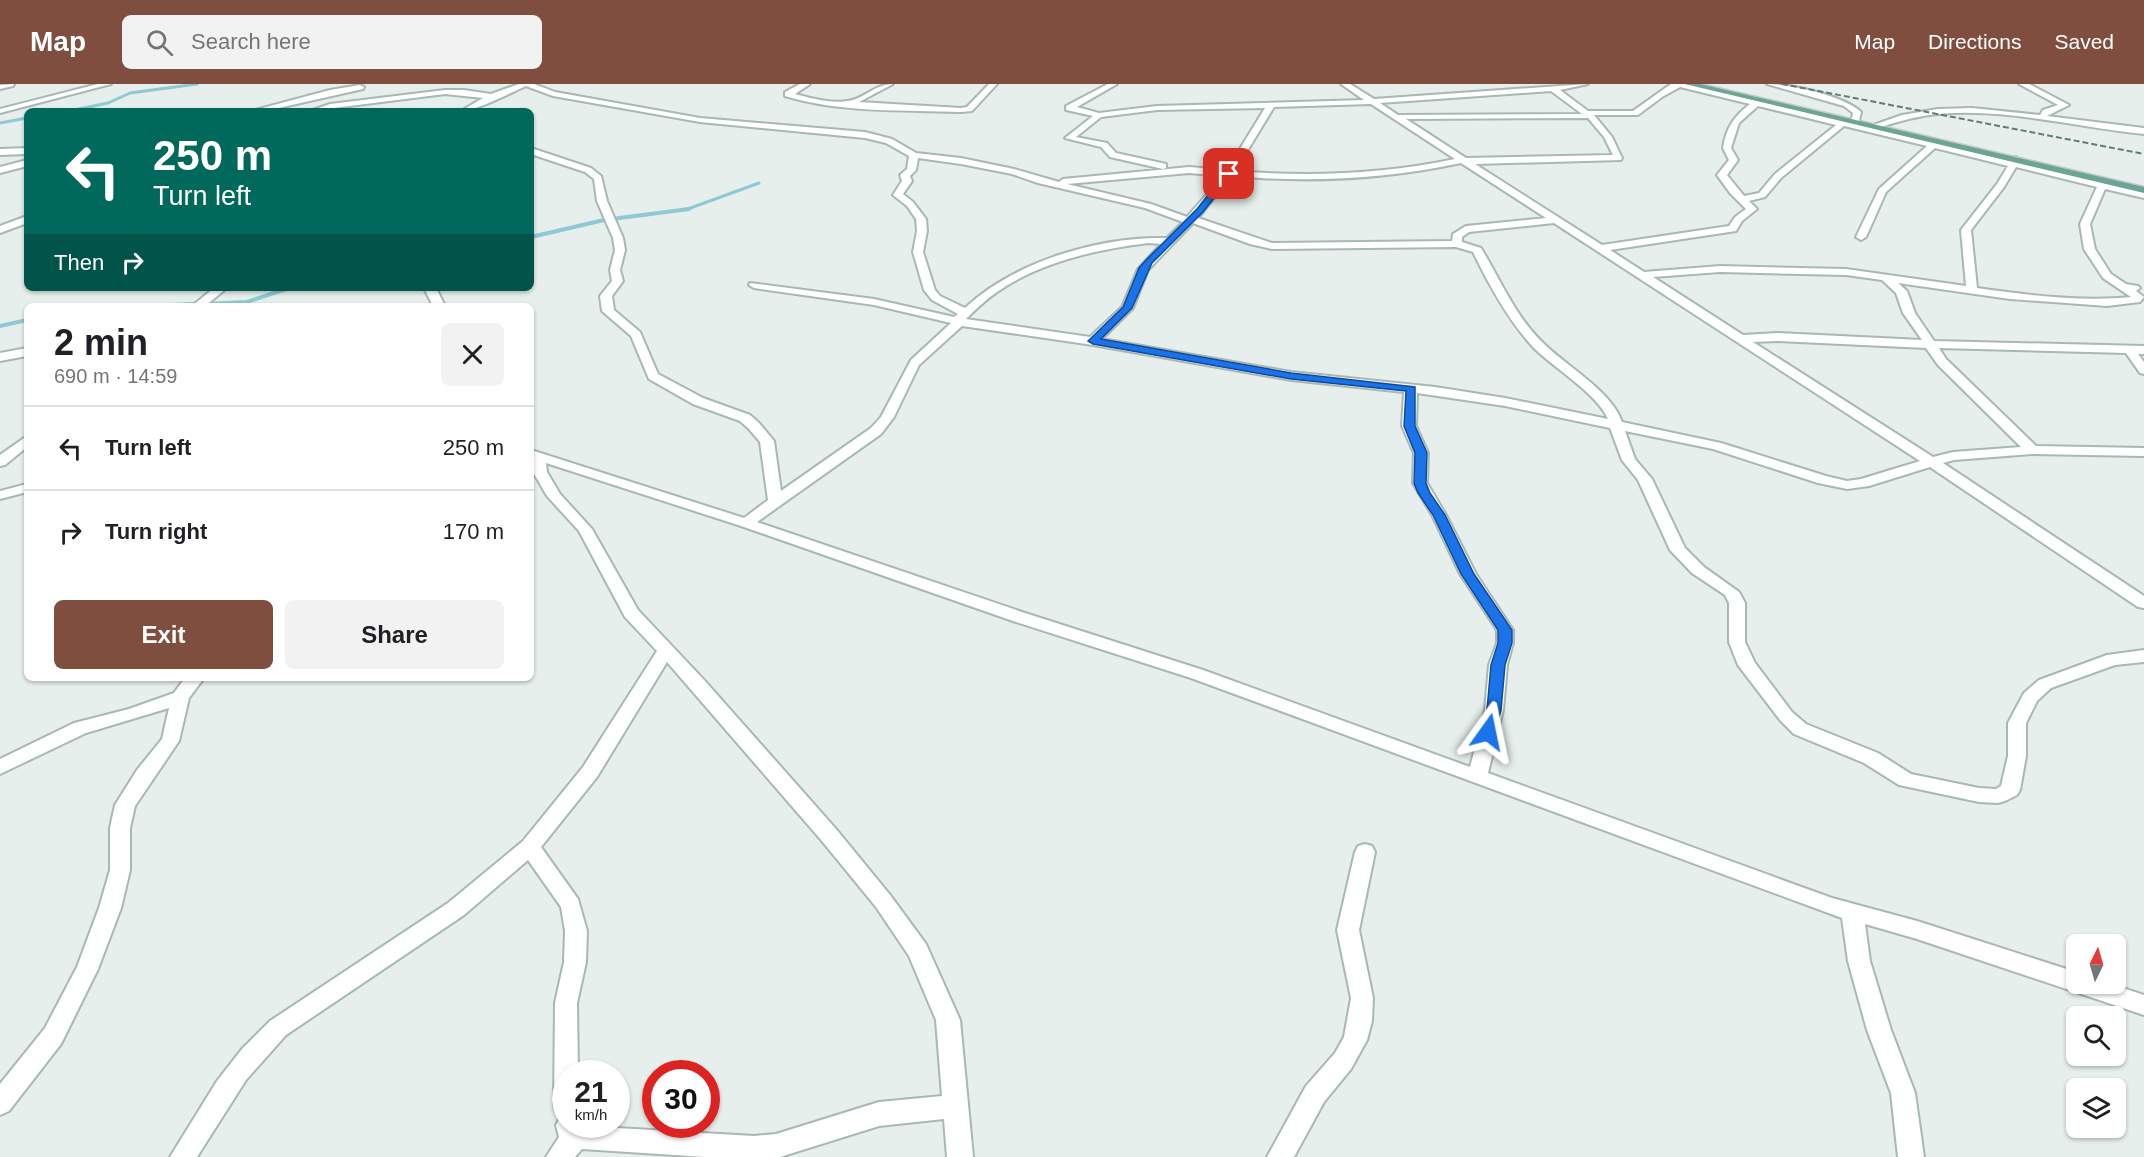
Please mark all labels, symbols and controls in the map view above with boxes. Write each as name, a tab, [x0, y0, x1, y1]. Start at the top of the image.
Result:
search box	[122, 15, 542, 69]
text: Map	[30, 26, 86, 57]
icon: search	[143, 26, 176, 59]
text: Search here	[191, 29, 311, 54]
text: Map	[1854, 30, 1895, 53]
text: Directions	[1928, 30, 2021, 53]
text: Saved	[2054, 30, 2114, 53]
icon: left	[54, 132, 132, 210]
text: 250 m	[153, 132, 272, 179]
pin	[1203, 148, 1254, 199]
icon: arrive	[1212, 157, 1245, 190]
text: Turn left	[153, 181, 251, 211]
icon: right	[116, 246, 149, 279]
text: Then	[54, 250, 104, 275]
text: 2 min	[54, 322, 148, 363]
button: close	[441, 323, 504, 386]
text: 690 m · 14:59	[54, 365, 177, 387]
icon: left	[54, 432, 87, 465]
text: Turn left	[105, 435, 191, 460]
text: 250 m	[443, 435, 504, 460]
icon: right	[54, 516, 87, 549]
text: Turn right	[105, 519, 207, 544]
text: 170 m	[443, 519, 504, 544]
button: Exit	[54, 600, 273, 669]
button: Share	[285, 600, 504, 669]
position arrow	[1456, 700, 1520, 764]
north arrow	[2066, 934, 2126, 994]
map controls	[2066, 934, 2126, 1138]
button: search	[2066, 1006, 2126, 1066]
speed limit sign: 30	[642, 1060, 720, 1138]
text: 21	[574, 1075, 608, 1108]
button: layers	[2066, 1078, 2126, 1138]
text: km/h	[575, 1106, 607, 1123]

